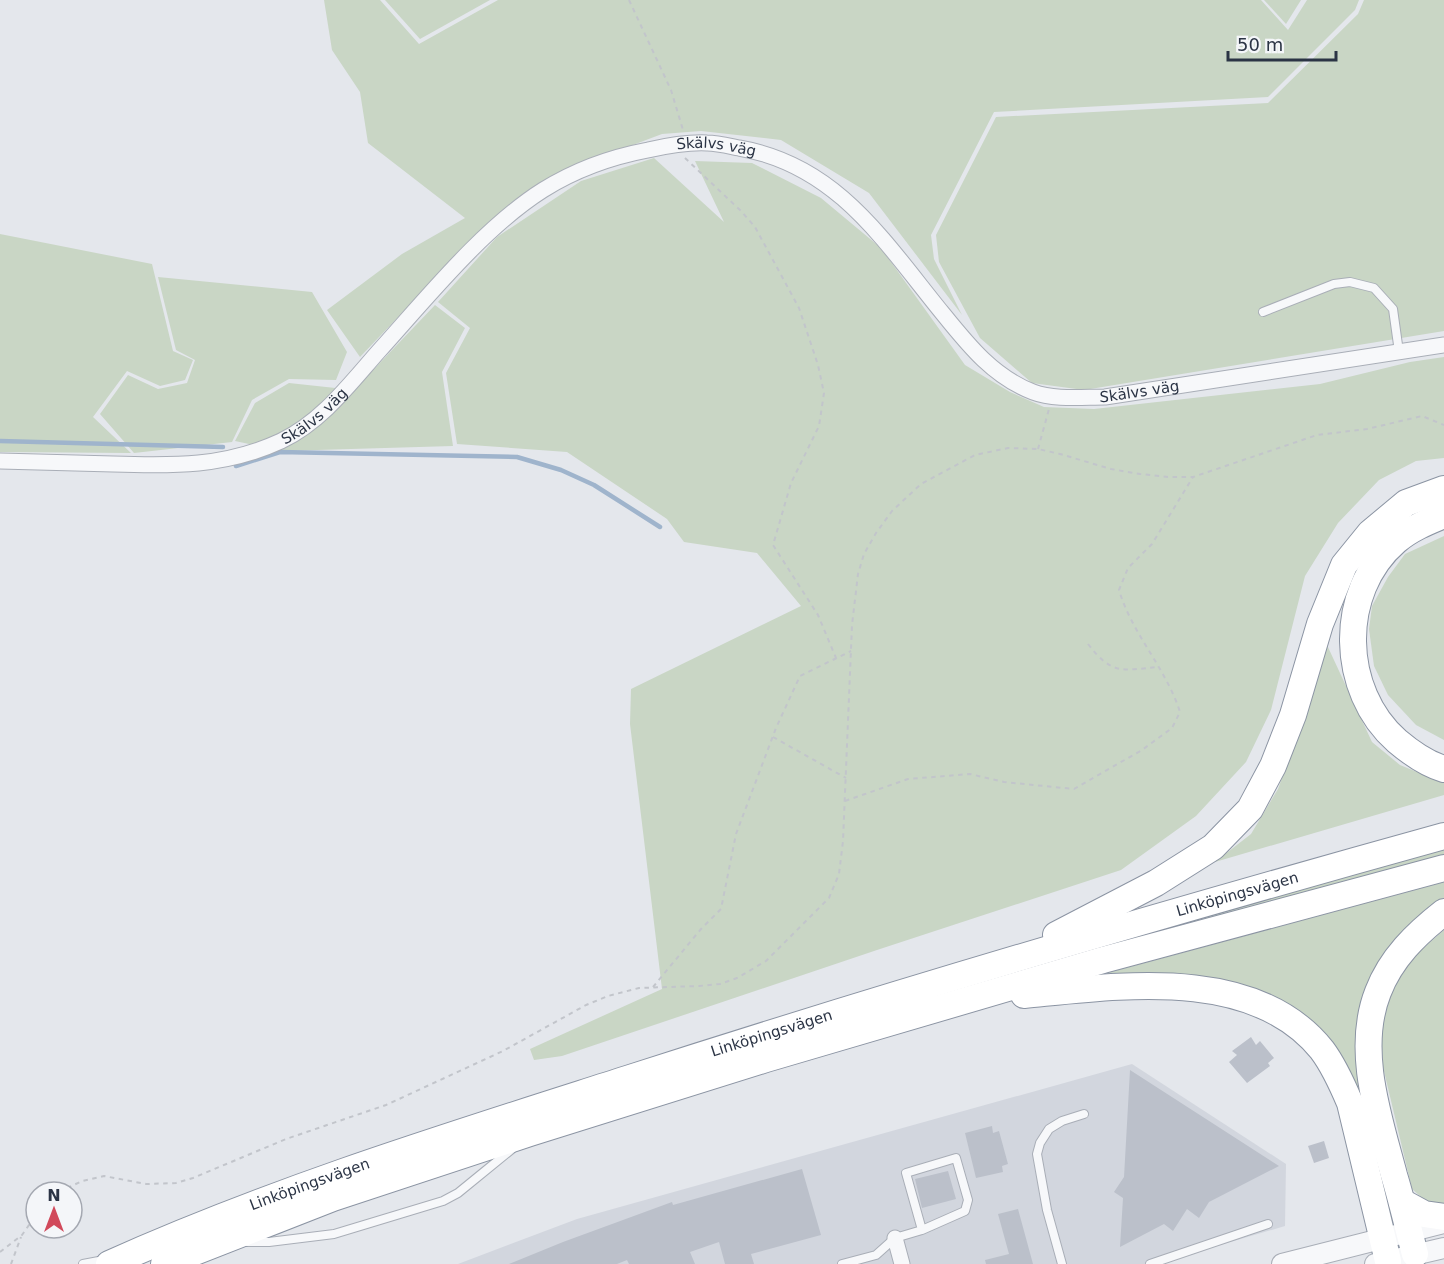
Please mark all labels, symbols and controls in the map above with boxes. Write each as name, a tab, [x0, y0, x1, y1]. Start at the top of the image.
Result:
scale bar	[1228, 24, 1336, 62]
text: 50 m	[1237, 34, 1283, 55]
street label: Skälvs väg	[675, 134, 758, 160]
street label: Skälvs väg	[1100, 377, 1181, 406]
street label: Skälvs väg	[278, 384, 351, 448]
street label: Linköpingsvägen	[1174, 868, 1300, 920]
street label: Linköpingsvägen	[709, 1006, 835, 1061]
street label: Linköpingsvägen	[247, 1154, 372, 1214]
north arrow	[24, 1180, 84, 1240]
text: N	[47, 1186, 61, 1205]

